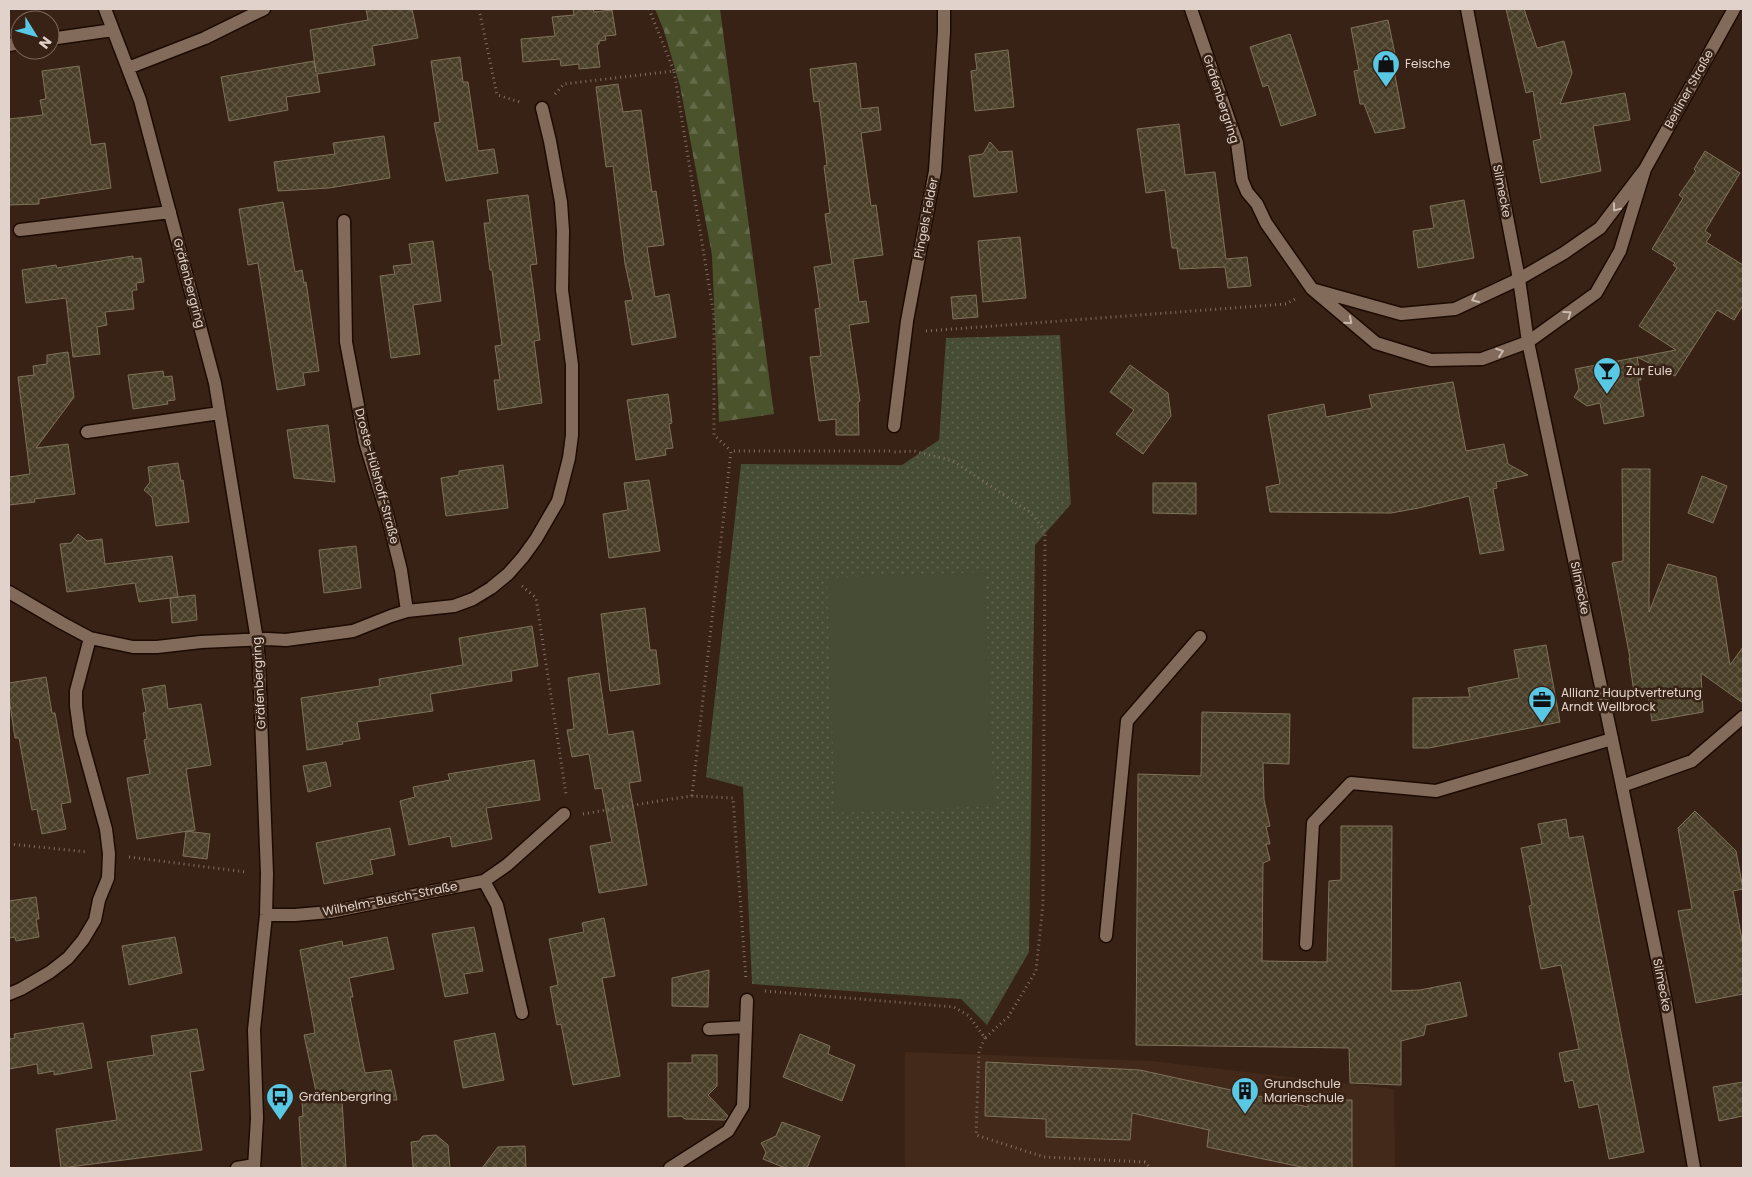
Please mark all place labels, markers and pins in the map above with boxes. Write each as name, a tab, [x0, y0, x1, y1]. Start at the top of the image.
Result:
shop icon: Feische	[1371, 49, 1401, 88]
place label: Feische	[1405, 55, 1450, 72]
bar icon: Zur Eule	[1592, 356, 1622, 395]
place label: Zur Eule	[1626, 362, 1672, 379]
place label: Allianz Hauptvertretung Arndt Wellbrock	[1561, 684, 1702, 715]
office icon: Allianz Hauptvertretung Arndt Wellbrock	[1527, 685, 1557, 724]
place label: Grundschule Marienschule	[1264, 1075, 1344, 1106]
building icon: Grundschule Marienschule	[1230, 1076, 1260, 1115]
bus stop icon: Gräfenbergring	[265, 1082, 295, 1121]
place label: Gräfenbergring	[299, 1088, 391, 1105]

